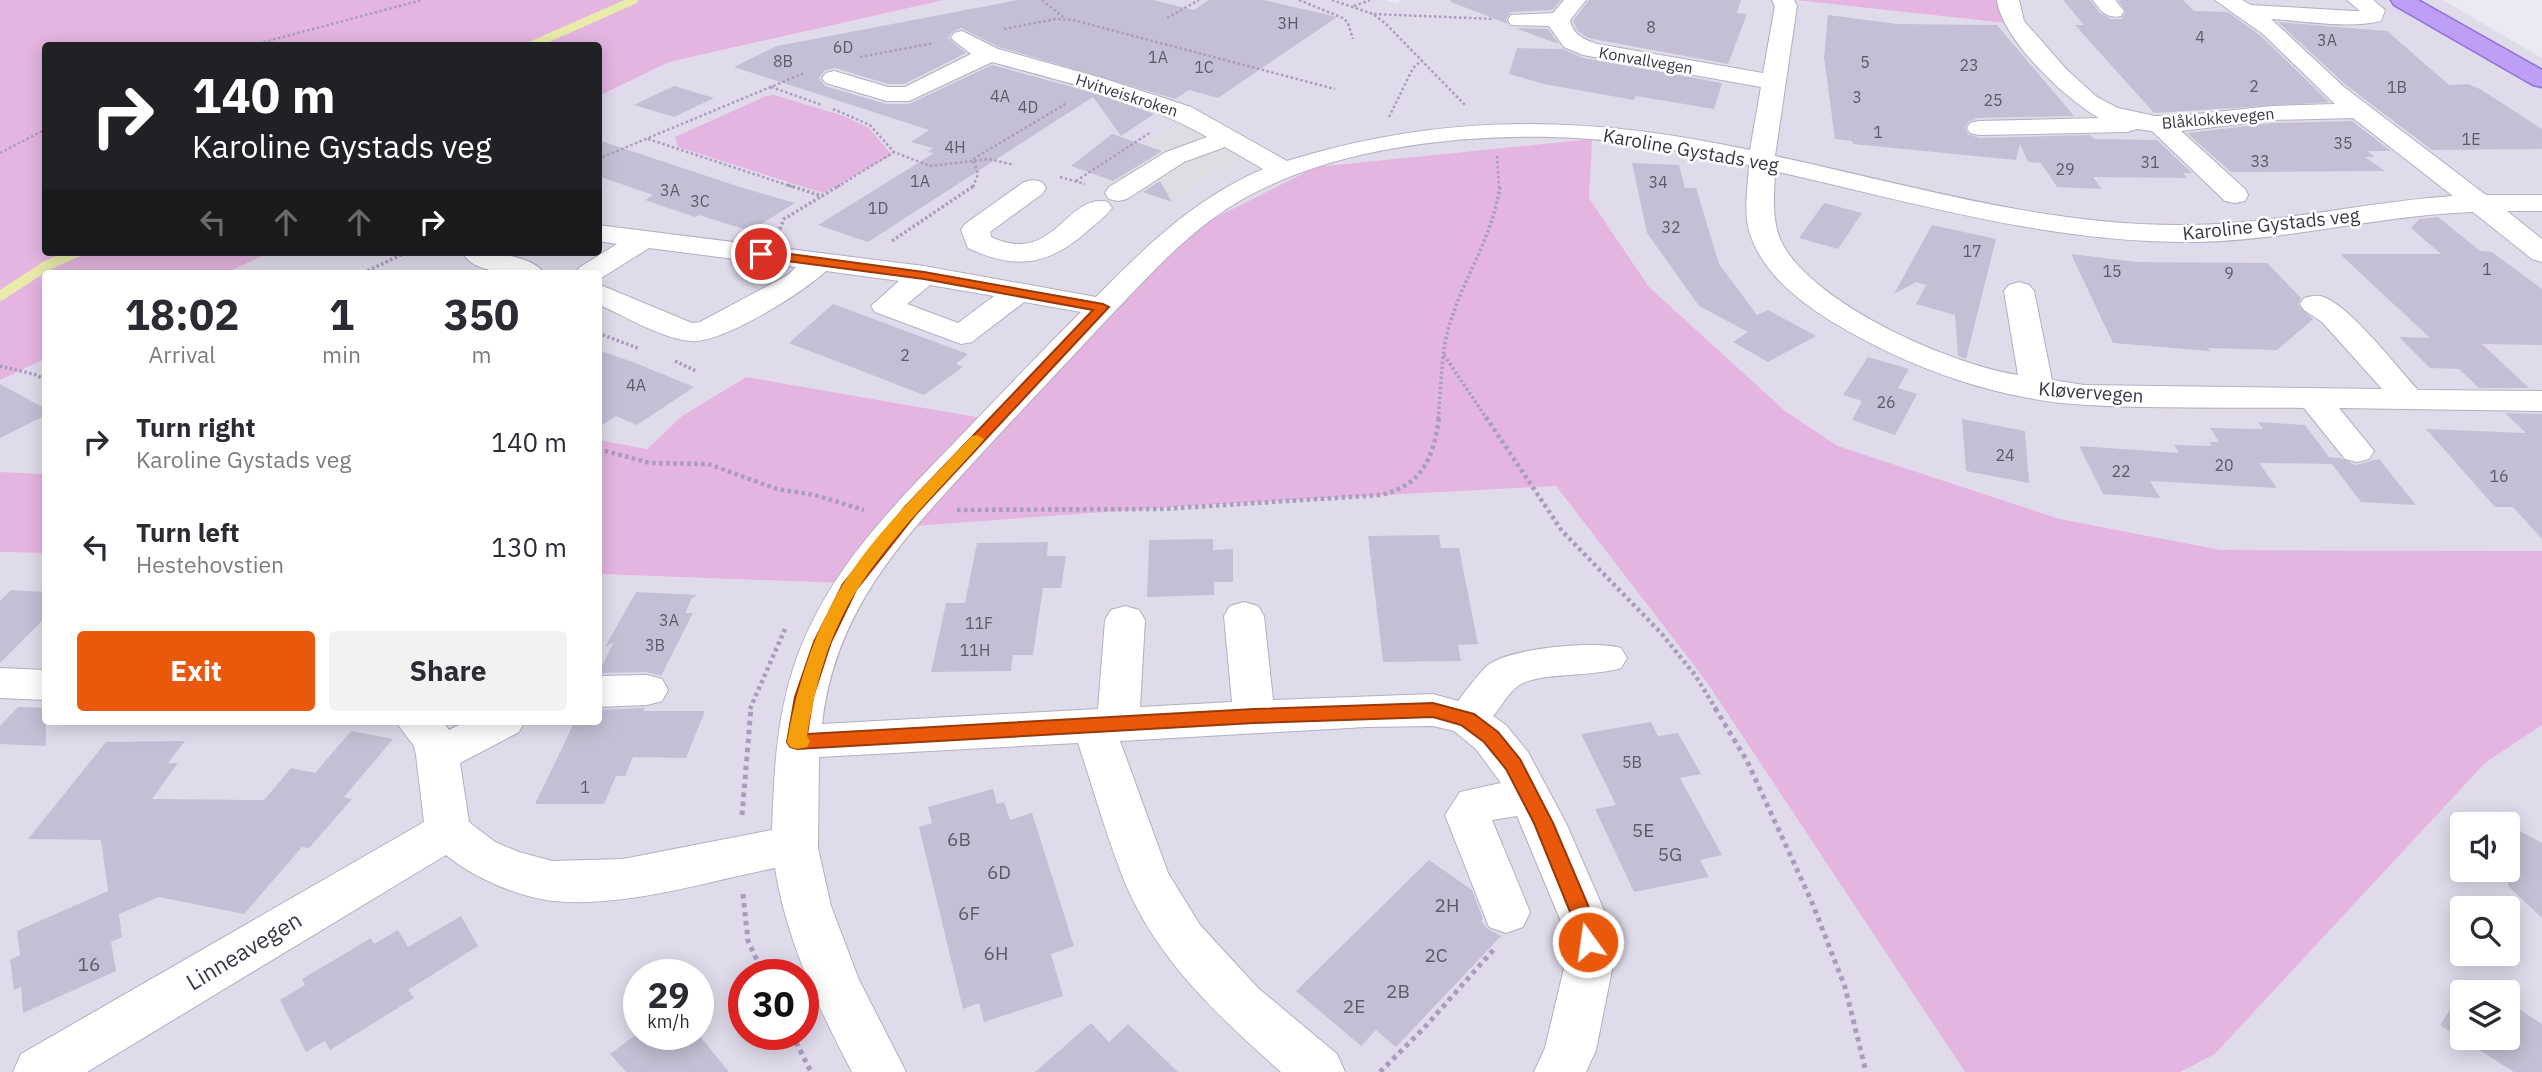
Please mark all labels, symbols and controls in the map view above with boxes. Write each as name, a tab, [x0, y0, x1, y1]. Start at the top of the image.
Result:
house number: 3H	[1278, 13, 1298, 33]
house number: 8	[1646, 17, 1656, 37]
house number: 4	[2195, 27, 2205, 47]
house number: 3A	[2317, 30, 2337, 50]
house number: 6D	[833, 37, 853, 57]
street label: Konvallvegen	[1597, 42, 1695, 78]
house number: 1A	[1148, 47, 1168, 67]
house number: 8B	[773, 51, 793, 71]
house number: 5	[1860, 52, 1870, 72]
house number: 23	[1959, 55, 1979, 75]
house number: 1C	[1194, 57, 1214, 77]
text: 140 m	[192, 63, 336, 126]
street label: Hvitveiskroken	[1073, 69, 1181, 121]
icon: right	[77, 70, 168, 161]
house number: 2	[2249, 76, 2259, 96]
house number: 1B	[2387, 77, 2407, 97]
house number: 4A	[990, 86, 1010, 106]
house number: 3	[1852, 87, 1862, 107]
house number: 25	[1983, 90, 2003, 110]
house number: 4D	[1018, 97, 1038, 117]
street label: Blåklokkevegen	[2161, 103, 2275, 133]
house number: 1	[1873, 122, 1883, 142]
street label: Karoline Gystads veg	[1601, 123, 1781, 177]
text: Karoline Gystads veg	[192, 125, 492, 167]
house number: 1E	[2462, 129, 2480, 149]
house number: 35	[2333, 133, 2353, 153]
house number: 4H	[945, 137, 965, 157]
house number: 33	[2250, 151, 2270, 171]
house number: 31	[2140, 152, 2160, 172]
house number: 29	[2055, 159, 2075, 179]
house number: 1A	[910, 171, 930, 191]
house number: 34	[1648, 172, 1668, 192]
house number: 3A	[660, 180, 680, 200]
house number: 3C	[690, 191, 710, 211]
house number: 1D	[868, 198, 888, 218]
icon: left	[194, 203, 232, 241]
icon: ahead	[267, 203, 305, 241]
icon: ahead	[340, 203, 378, 241]
icon: right	[413, 203, 451, 241]
street label: Karoline Gystads veg	[2181, 203, 2361, 245]
house number: 32	[1661, 217, 1681, 237]
pin	[731, 224, 791, 284]
icon: arrive	[742, 235, 780, 273]
house number: 17	[1962, 241, 1982, 261]
house number: 1	[2482, 259, 2492, 279]
house number: 15	[2102, 261, 2122, 281]
house number: 9	[2224, 263, 2234, 283]
text: 18:02	[125, 287, 239, 342]
text: 1	[329, 287, 354, 342]
text: 350	[444, 287, 519, 342]
text: Arrival	[149, 339, 216, 369]
text: min	[322, 339, 361, 369]
text: m	[471, 339, 492, 369]
house number: 2	[900, 345, 910, 365]
house number: 4A	[626, 375, 646, 395]
street label: Kløvervegen	[2038, 376, 2144, 408]
house number: 26	[1876, 392, 1896, 412]
text: Turn right	[136, 410, 255, 444]
icon: right	[77, 423, 115, 461]
text: 140 m	[491, 425, 567, 459]
text: Karoline Gystads veg	[136, 444, 352, 474]
house number: 24	[1995, 445, 2015, 465]
house number: 20	[2214, 455, 2234, 475]
house number: 22	[2111, 461, 2131, 481]
house number: 16	[2489, 466, 2509, 486]
text: Turn left	[136, 515, 239, 549]
icon: left	[77, 528, 115, 566]
text: 130 m	[491, 530, 567, 564]
text: Hestehovstien	[136, 549, 284, 579]
house number: 3A	[659, 610, 679, 630]
house number: 11F	[965, 613, 993, 633]
button: Exit	[77, 631, 315, 711]
button: Share	[329, 631, 567, 711]
house number: 3B	[645, 635, 665, 655]
house number: 11H	[960, 640, 990, 660]
house number: 5B	[1622, 752, 1642, 772]
house number: 1	[580, 777, 590, 797]
map controls	[2450, 812, 2520, 1050]
button: sound	[2450, 812, 2520, 882]
house number: 5E	[1632, 818, 1654, 842]
house number: 6B	[947, 827, 971, 851]
house number: 5G	[1658, 842, 1682, 866]
house number: 6D	[987, 860, 1011, 884]
house number: 2H	[1435, 893, 1459, 917]
button: search	[2450, 896, 2520, 966]
house number: 6F	[958, 901, 980, 925]
street label: Linneavegen	[180, 904, 307, 996]
position arrow	[1551, 905, 1625, 979]
house number: 6H	[984, 941, 1008, 965]
house number: 2C	[1424, 943, 1448, 967]
house number: 16	[78, 952, 100, 976]
speed limit sign: 30	[728, 959, 819, 1050]
text: 29	[647, 972, 690, 1018]
house number: 2B	[1386, 979, 1410, 1003]
button: layers	[2450, 980, 2520, 1050]
house number: 2E	[1343, 994, 1365, 1018]
text: km/h	[647, 1010, 690, 1033]

